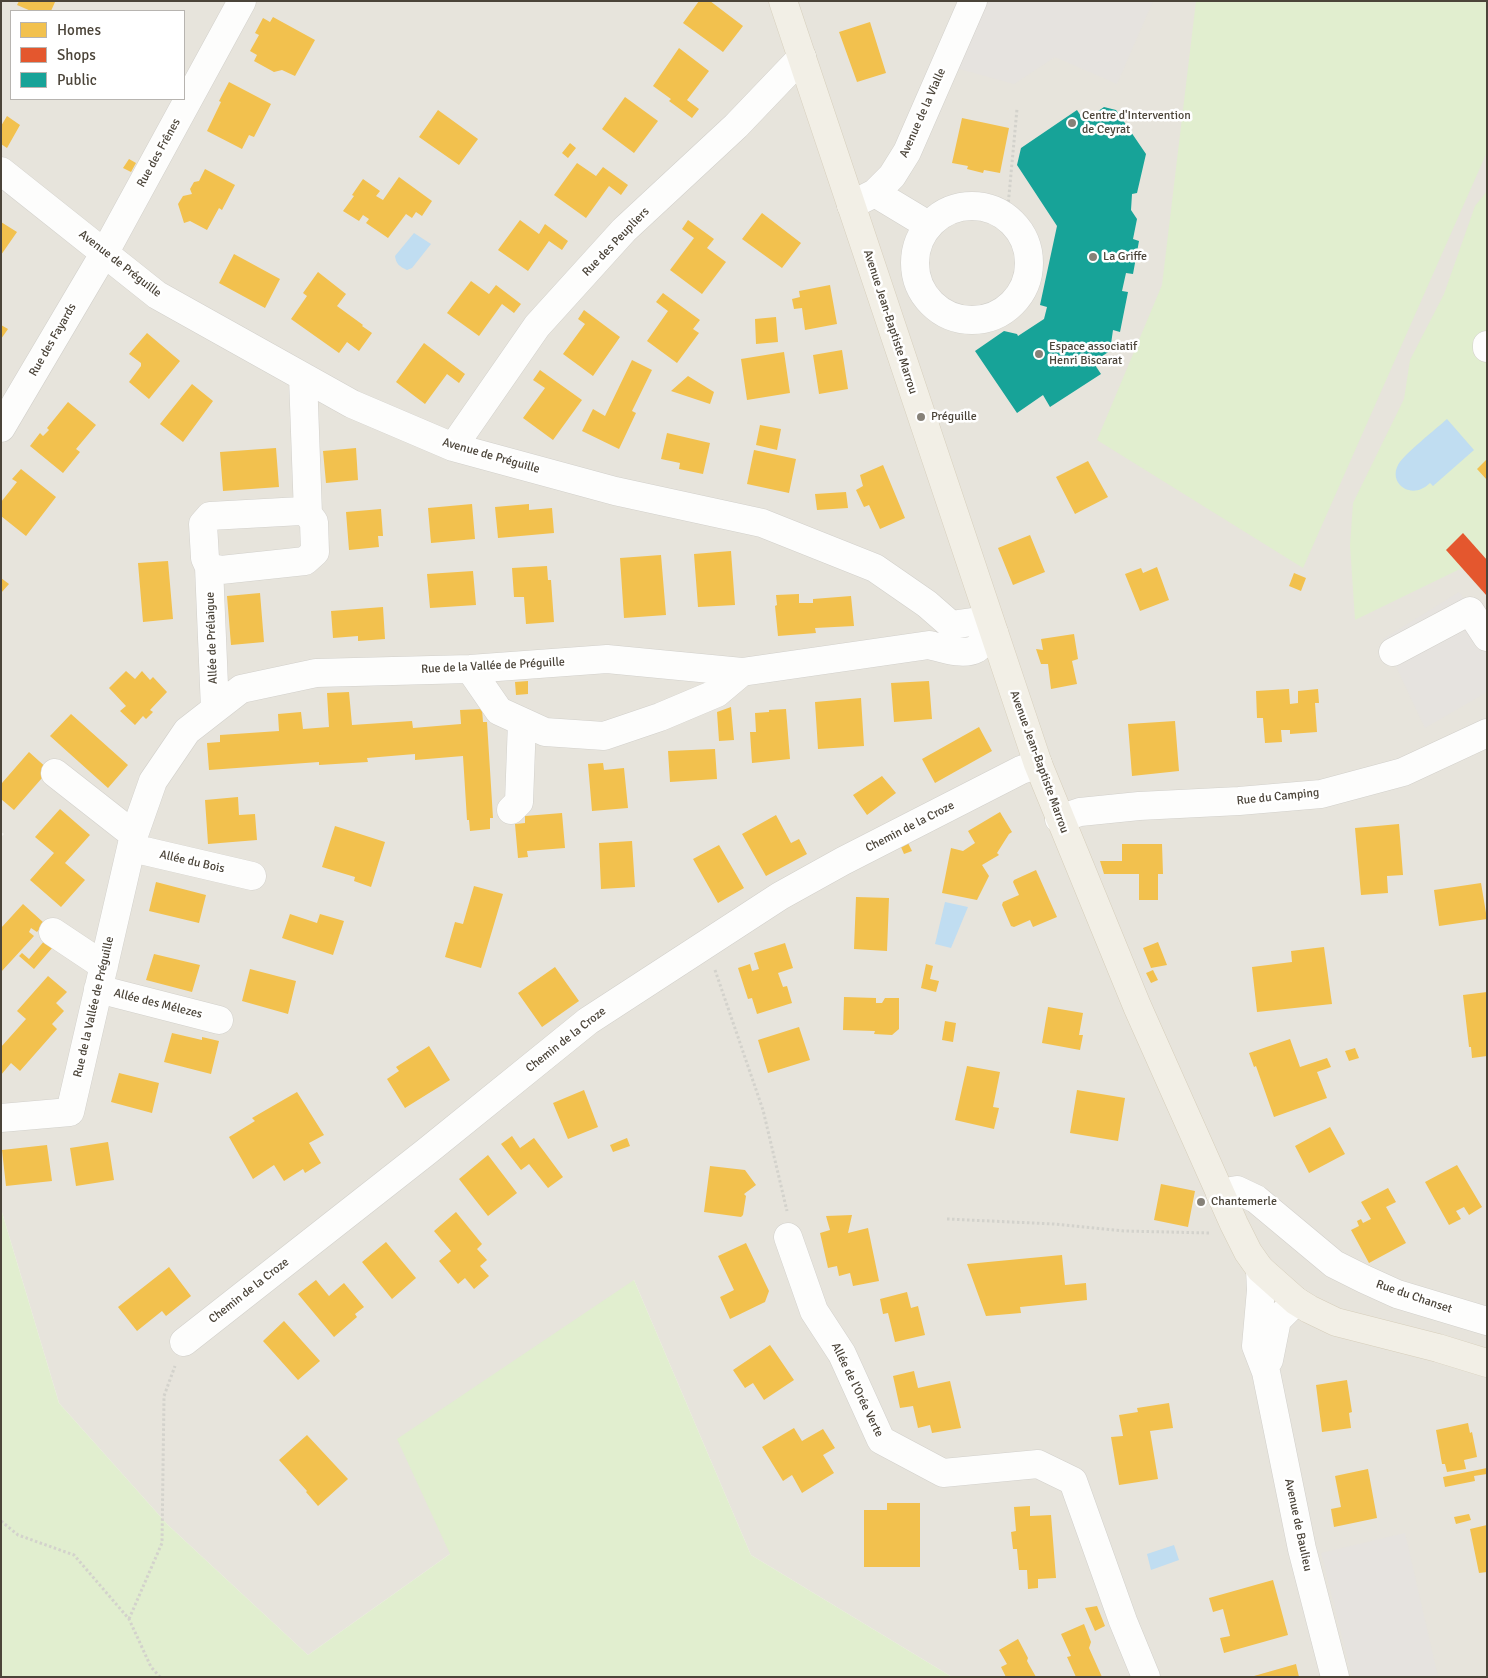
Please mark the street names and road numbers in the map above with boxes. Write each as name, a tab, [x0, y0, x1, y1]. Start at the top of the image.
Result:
street label: Avenue de la Vialle	[897, 66, 949, 160]
street label: Rue des Frênes	[134, 116, 184, 190]
street label: Rue des Peupliers	[579, 205, 653, 279]
street label: Avenue de Préguille	[76, 227, 164, 301]
street label: Avenue Jean-Baptiste Marrou	[860, 248, 920, 396]
street label: Rue des Fayards	[26, 301, 80, 379]
street label: Avenue de Préguille	[441, 435, 541, 477]
street label: Allée de Prélaigue	[203, 592, 221, 684]
street label: Rue de la Vallée de Préguille	[421, 655, 565, 677]
street label: Avenue Jean-Baptiste Marrou	[1006, 689, 1072, 835]
street label: Rue du Camping	[1236, 786, 1320, 808]
street label: Chemin de la Croze	[863, 798, 957, 856]
street label: Allée du Bois	[158, 848, 226, 876]
street label: Rue de la Vallée de Préguille	[71, 935, 117, 1079]
street label: Allée des Mélezes	[112, 986, 204, 1022]
street label: Chemin de la Croze	[523, 1004, 609, 1076]
street label: Chemin de la Croze	[206, 1255, 292, 1327]
street label: Rue du Chanset	[1374, 1277, 1454, 1317]
street label: Allée de l'Orée Verte	[828, 1341, 886, 1439]
street label: Avenue de Baulieu	[1281, 1477, 1315, 1573]

